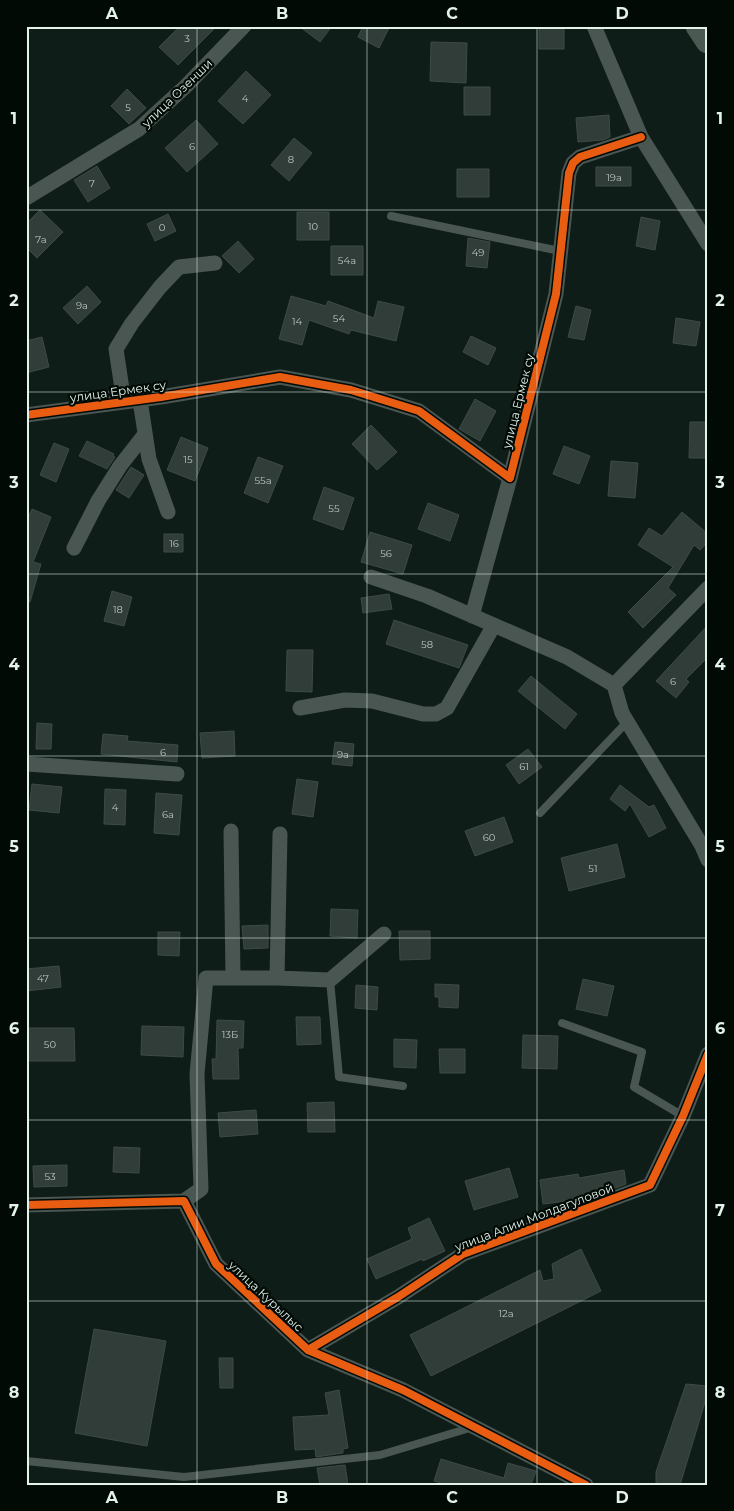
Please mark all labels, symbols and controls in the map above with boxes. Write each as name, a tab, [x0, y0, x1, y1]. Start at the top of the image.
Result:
text: A	[105, 4, 119, 23]
text: B	[276, 4, 288, 23]
text: C	[446, 4, 458, 23]
text: D	[615, 4, 629, 23]
house number: 3	[184, 32, 190, 45]
street label: улица Озенши	[138, 56, 215, 131]
house number: 4	[242, 92, 249, 105]
house number: 5	[125, 101, 131, 114]
text: 1	[11, 109, 17, 128]
text: 1	[717, 109, 723, 128]
house number: 6	[189, 140, 195, 153]
house number: 8	[288, 153, 294, 166]
house number: 19а	[606, 171, 622, 184]
house number: 7	[89, 177, 95, 190]
house number: 10	[308, 220, 318, 233]
house number: 0	[159, 221, 166, 234]
house number: 7а	[35, 233, 47, 246]
house number: 49	[472, 246, 484, 259]
house number: 54а	[338, 254, 356, 267]
text: 2	[9, 291, 19, 310]
text: 2	[715, 291, 725, 310]
house number: 9а	[76, 299, 88, 312]
house number: 54	[333, 312, 346, 325]
house number: 14	[292, 315, 302, 328]
street label: улица Ермек су	[499, 352, 537, 451]
street label: улица Ермек су	[68, 377, 167, 405]
house number: 15	[183, 453, 193, 466]
text: 3	[8, 473, 19, 492]
text: 3	[714, 473, 725, 492]
house number: 55а	[254, 474, 272, 487]
house number: 55	[328, 502, 340, 515]
house number: 16	[169, 537, 179, 550]
house number: 56	[380, 547, 392, 560]
house number: 18	[113, 603, 123, 616]
house number: 58	[421, 638, 433, 651]
text: 4	[8, 655, 20, 674]
text: 4	[714, 655, 726, 674]
house number: 6	[670, 675, 676, 688]
house number: 6	[160, 746, 166, 759]
house number: 9а	[337, 748, 349, 761]
house number: 61	[519, 760, 529, 773]
house number: 4	[112, 801, 119, 814]
house number: 6а	[162, 808, 174, 821]
house number: 60	[483, 831, 496, 844]
text: 5	[9, 837, 19, 856]
text: 5	[715, 837, 725, 856]
house number: 51	[588, 862, 598, 875]
house number: 47	[37, 972, 49, 985]
text: 6	[9, 1019, 19, 1038]
text: 6	[715, 1019, 725, 1038]
house number: 13Б	[222, 1028, 238, 1041]
house number: 50	[44, 1038, 57, 1051]
house number: 53	[44, 1170, 56, 1183]
street label: улица Алии Молдагуловой	[452, 1180, 616, 1255]
text: 7	[9, 1201, 19, 1220]
text: 7	[715, 1201, 725, 1220]
street label: улица Курылыс	[225, 1257, 307, 1335]
house number: 12а	[498, 1307, 514, 1320]
text: 8	[9, 1383, 19, 1402]
text: 8	[715, 1383, 725, 1402]
text: A	[105, 1488, 119, 1507]
text: B	[276, 1488, 288, 1507]
text: C	[446, 1488, 458, 1507]
text: D	[615, 1488, 629, 1507]

